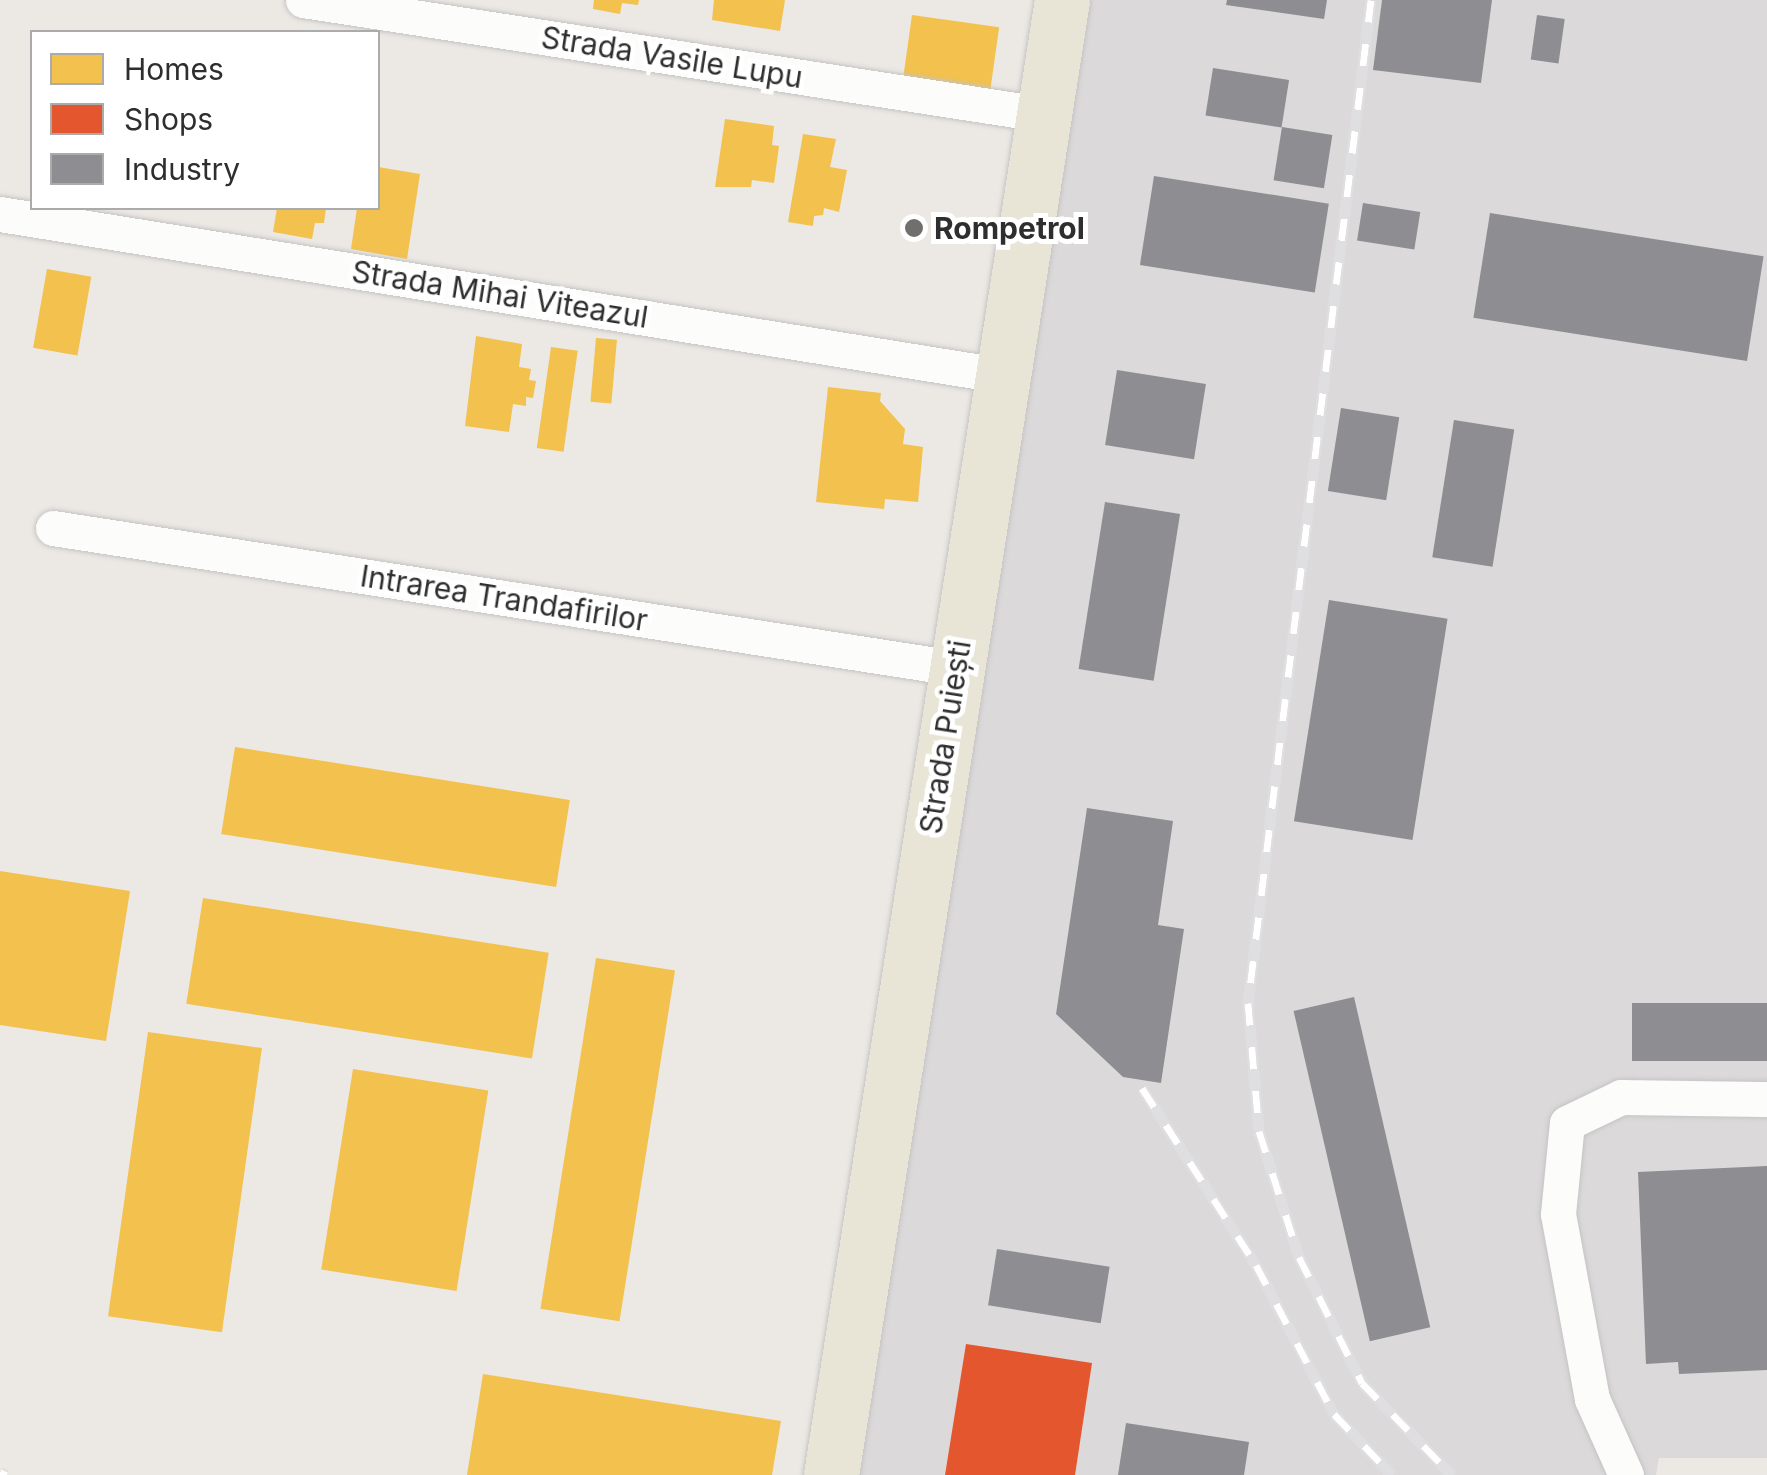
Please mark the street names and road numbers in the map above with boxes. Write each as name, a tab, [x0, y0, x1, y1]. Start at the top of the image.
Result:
street label: Strada Vasile Lupu	[539, 19, 805, 95]
street label: Strada Mihai Viteazul	[349, 253, 651, 335]
street label: Intrarea Trandafirilor	[358, 558, 650, 638]
street label: Strada Puiești	[912, 638, 978, 836]

